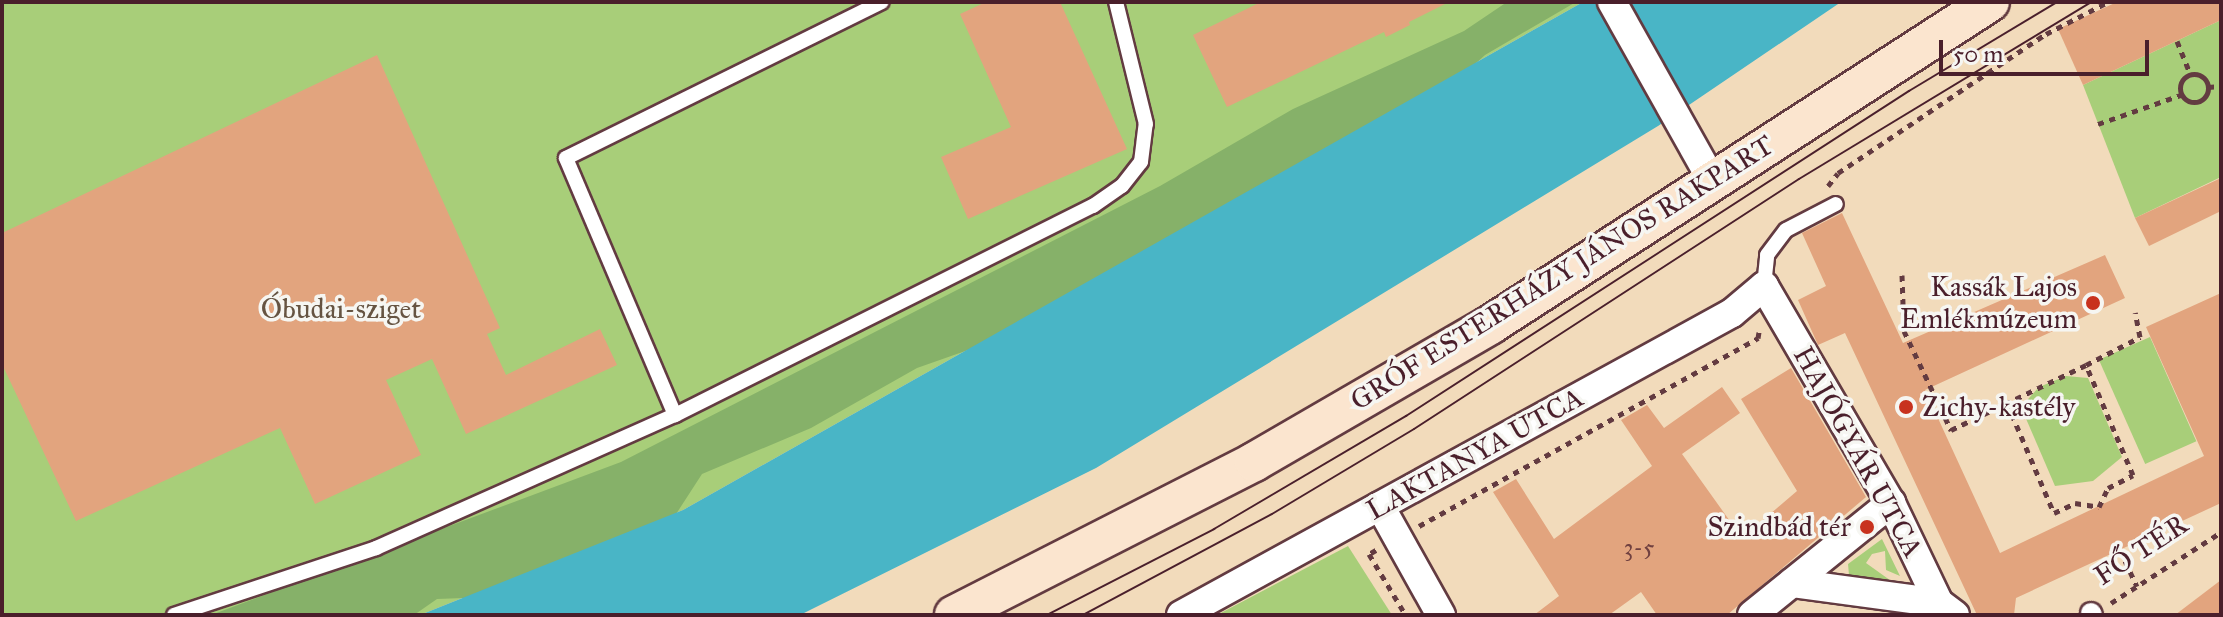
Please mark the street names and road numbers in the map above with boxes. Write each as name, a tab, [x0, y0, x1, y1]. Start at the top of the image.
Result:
street label: GRÓF ESTERHÁZY JÁNOS RAKPART	[1344, 128, 1780, 418]
street label: HAJÓGYÁR UTCA	[1786, 341, 1930, 563]
street label: LAKTANYA UTCA	[1361, 381, 1589, 527]
street label: FŐ TÉR	[2088, 507, 2194, 593]

